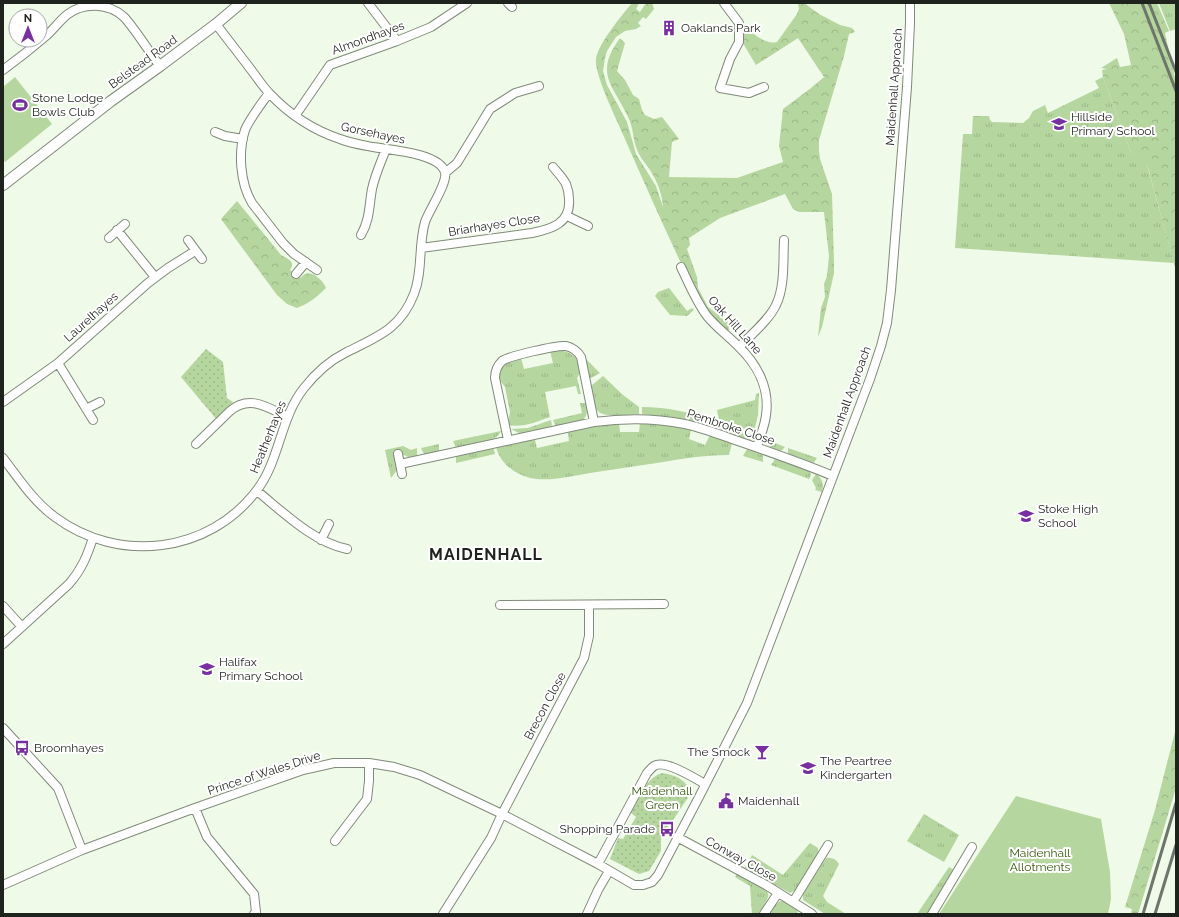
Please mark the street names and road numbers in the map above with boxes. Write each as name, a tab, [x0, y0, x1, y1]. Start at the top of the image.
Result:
street label: Almondhayes	[330, 18, 407, 58]
street label: Maidenhall Approach	[883, 28, 905, 146]
street label: Belstead Road	[106, 33, 180, 91]
street label: Gorsehayes	[340, 119, 407, 147]
street label: Briarhayes Close	[447, 211, 541, 239]
street label: Laurelhayes	[61, 289, 121, 345]
street label: Oak Hill Lane	[705, 293, 765, 357]
street label: Maidenhall Approach	[820, 344, 874, 460]
street label: Heatherhayes	[247, 398, 289, 475]
street label: Pembroke Close	[685, 406, 777, 448]
street label: Brecon Close	[521, 670, 569, 742]
street label: Prince of Wales Drive	[206, 748, 322, 798]
street label: Conway Close	[703, 834, 779, 884]

